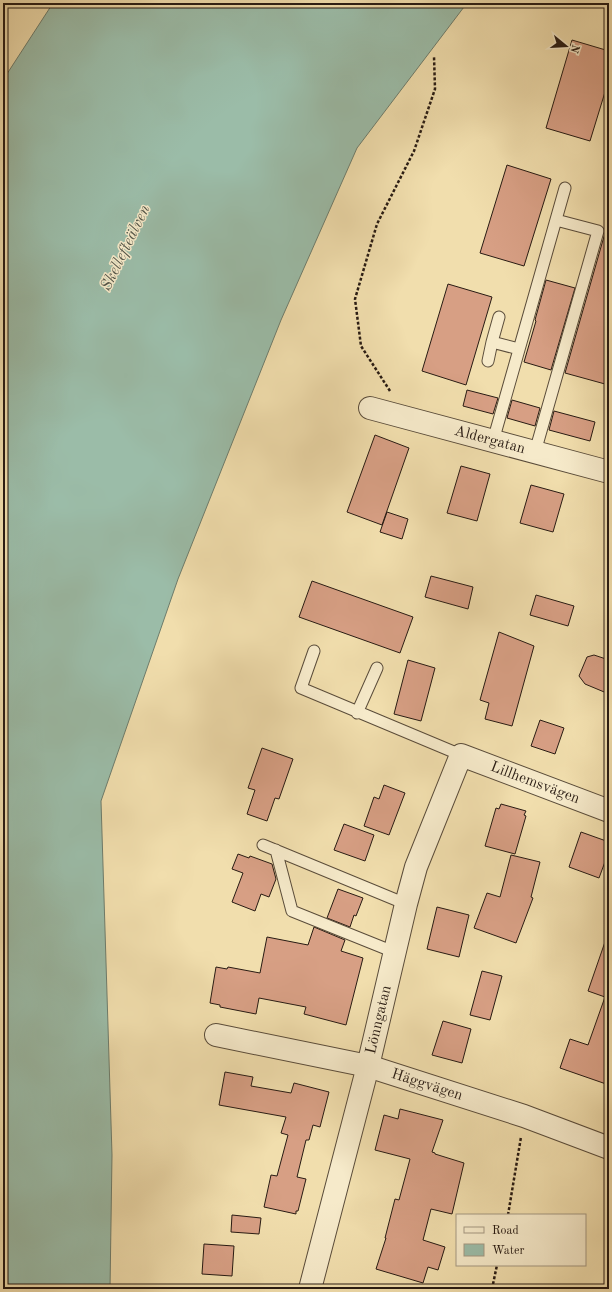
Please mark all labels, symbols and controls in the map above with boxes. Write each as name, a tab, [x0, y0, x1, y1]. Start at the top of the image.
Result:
north arrow	[546, 26, 586, 66]
text: N	[567, 43, 581, 55]
water label: Skellefteälven	[98, 202, 154, 294]
street label: Aldergatan	[453, 423, 527, 457]
street label: Lillhemsvägen	[488, 759, 582, 807]
street label: Lönngatan	[364, 984, 394, 1055]
street label: Häggvägen	[389, 1066, 464, 1103]
legend	[456, 1214, 586, 1266]
text: Road	[492, 1225, 519, 1237]
text: Water	[492, 1245, 525, 1257]

